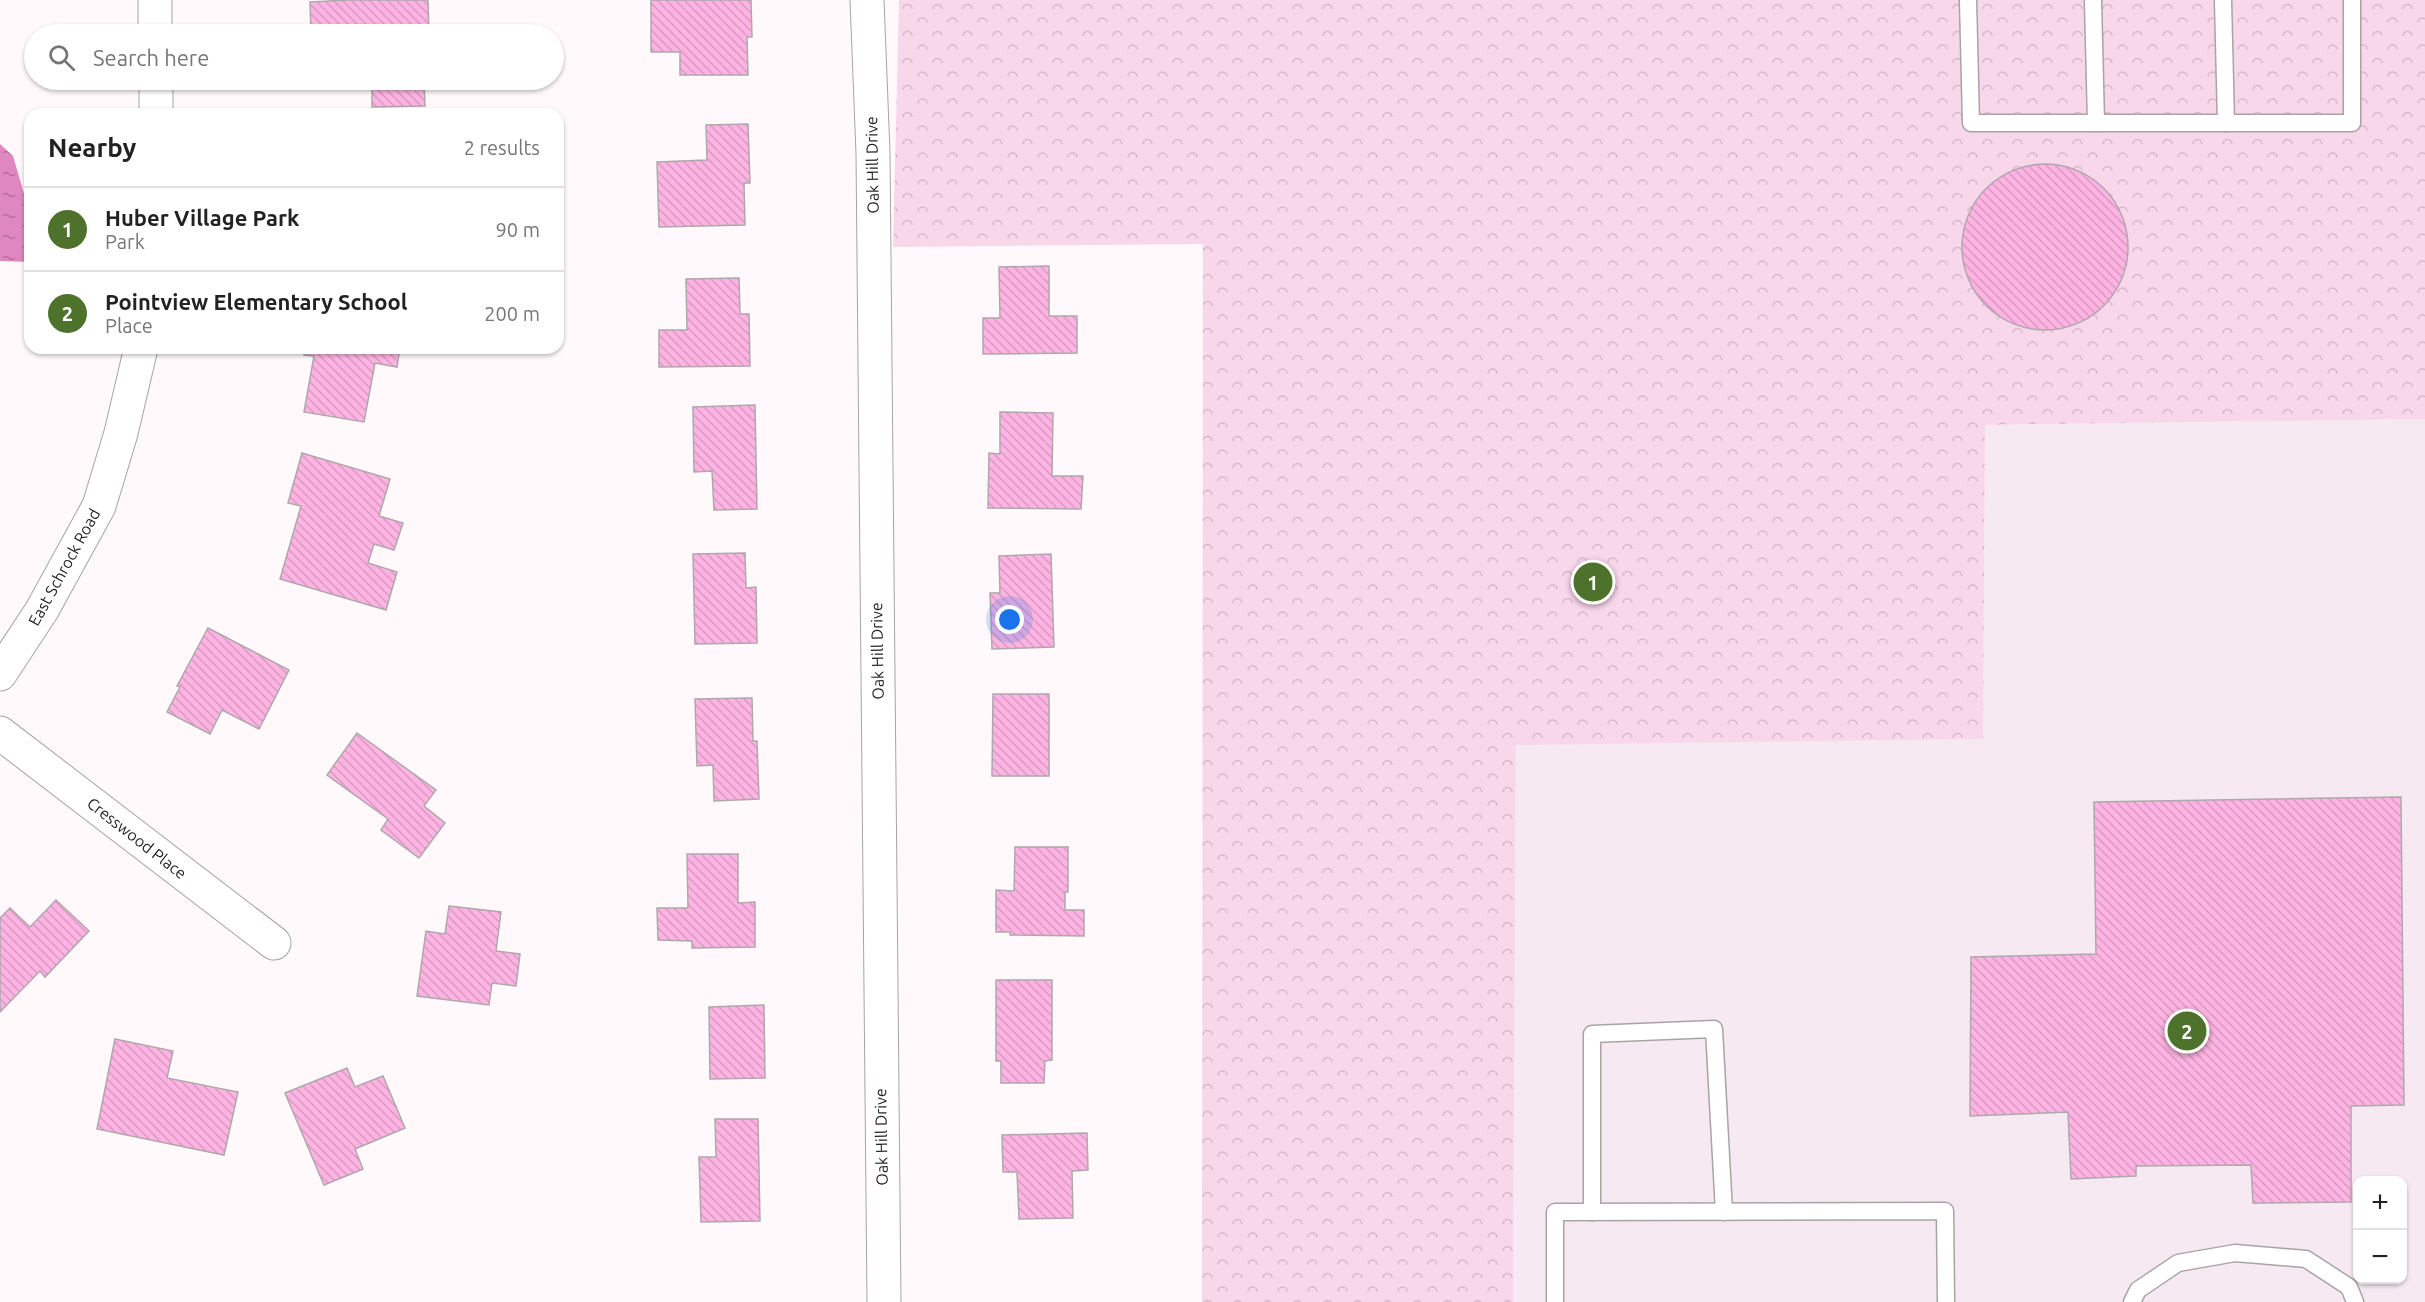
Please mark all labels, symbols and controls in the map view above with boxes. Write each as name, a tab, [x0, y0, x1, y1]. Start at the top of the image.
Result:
search box	[24, 24, 564, 90]
icon: search	[45, 41, 78, 74]
text: Search here	[93, 45, 209, 70]
street label: Oak Hill Drive	[862, 116, 882, 214]
text: Nearby	[48, 133, 136, 162]
text: 2 results	[464, 136, 540, 159]
text: Huber Village Park	[105, 205, 299, 230]
text: 1	[62, 218, 73, 241]
text: 90 m	[496, 218, 540, 241]
text: Park	[105, 230, 145, 253]
text: Pointview Elementary School	[105, 289, 407, 314]
text: 2	[62, 302, 73, 325]
text: 200 m	[484, 302, 540, 325]
text: Place	[105, 314, 153, 337]
street label: East Schrock Road	[24, 506, 104, 628]
pin: 1	[1574, 560, 1612, 604]
street label: Oak Hill Drive	[867, 602, 887, 700]
your location	[995, 605, 1024, 634]
street label: Cresswood Place	[84, 794, 190, 882]
pin: 2	[2168, 1008, 2206, 1054]
street label: Oak Hill Drive	[871, 1088, 891, 1186]
map controls	[2353, 1176, 2407, 1284]
button: +	[2353, 1176, 2407, 1230]
button: −	[2353, 1230, 2407, 1284]

